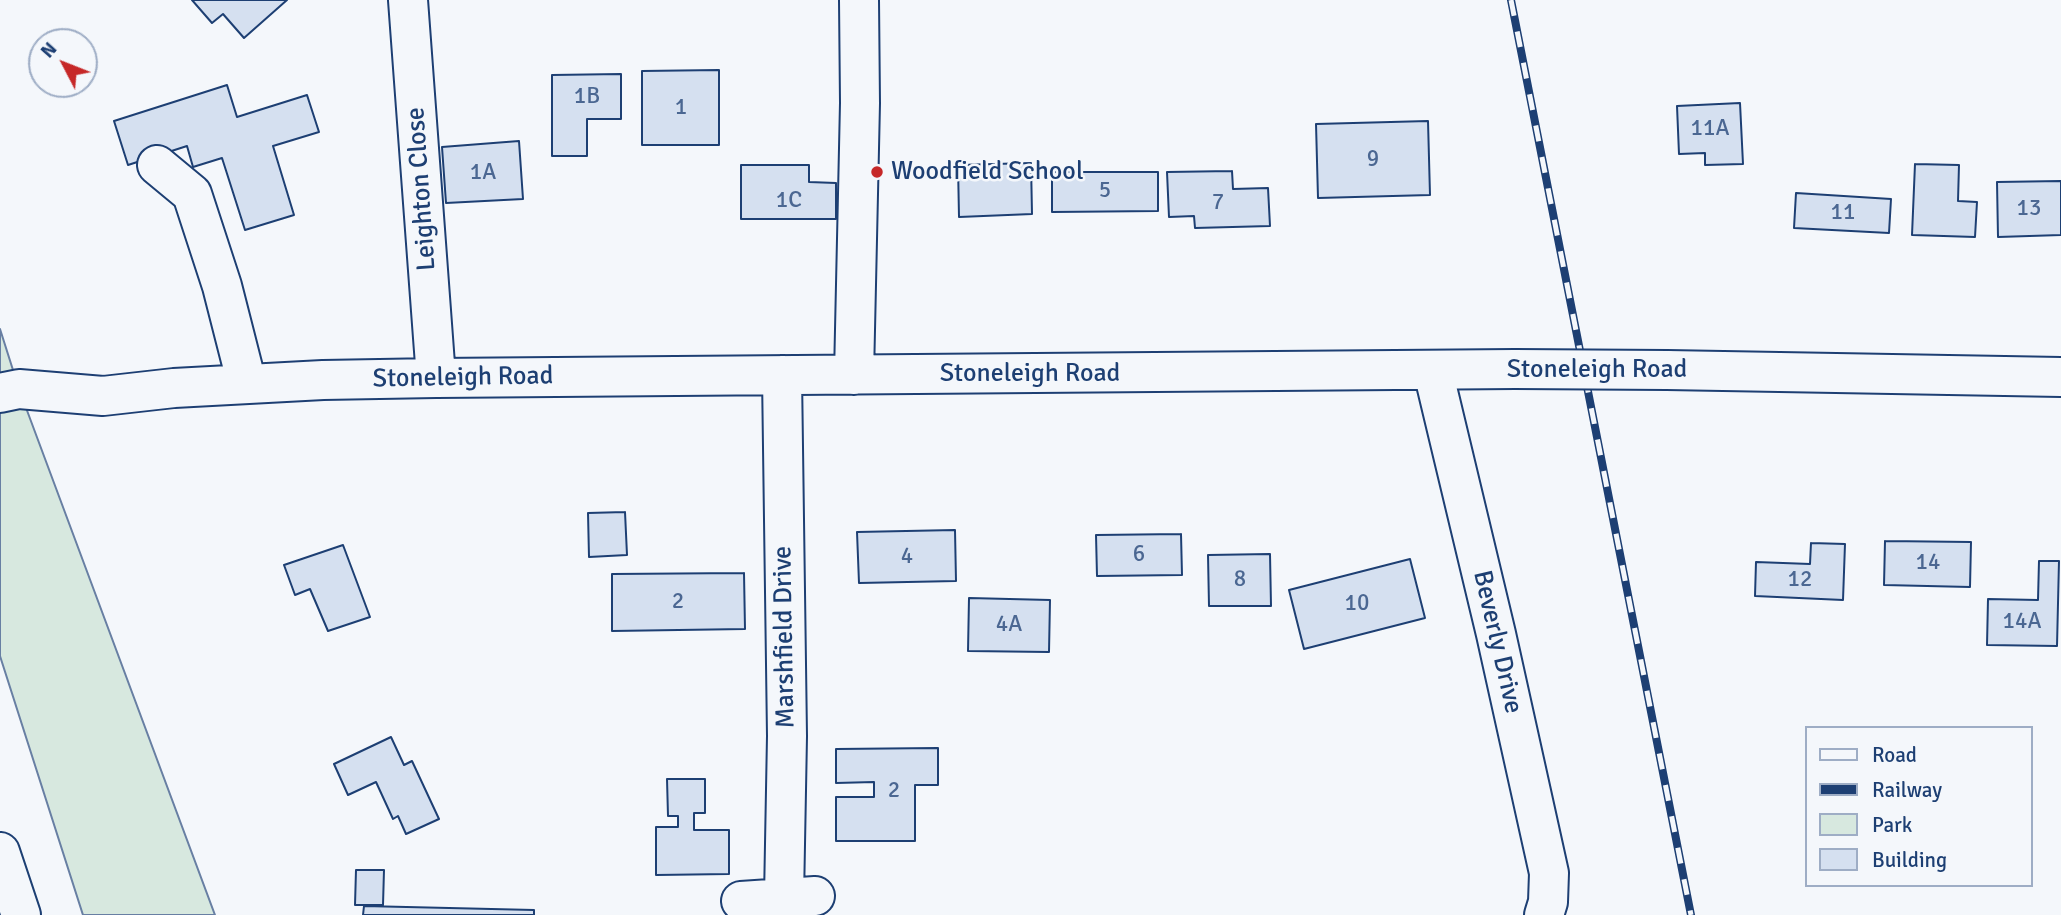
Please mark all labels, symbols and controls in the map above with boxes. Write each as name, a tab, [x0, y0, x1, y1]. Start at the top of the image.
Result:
north arrow	[28, 28, 98, 98]
text: N	[36, 37, 62, 63]
house number: 1B	[574, 83, 600, 111]
house number: 1	[675, 94, 687, 122]
street label: Leighton Close	[401, 106, 443, 272]
house number: 11A	[1691, 115, 1729, 143]
house number: 9	[1367, 146, 1379, 174]
place label: Woodfield School	[891, 156, 1084, 188]
house number: 1A	[470, 159, 496, 187]
marker: Woodfield School	[869, 164, 885, 180]
house number: 5	[1099, 177, 1111, 205]
house number: 1C	[776, 187, 802, 215]
house number: 7	[1212, 189, 1224, 217]
house number: 13	[2017, 195, 2041, 223]
house number: 11	[1831, 199, 1855, 227]
street label: Stoneleigh Road	[1507, 354, 1687, 386]
street label: Stoneleigh Road	[940, 358, 1120, 390]
street label: Stoneleigh Road	[372, 361, 554, 395]
house number: 6	[1133, 541, 1145, 569]
house number: 4	[901, 543, 913, 571]
street label: Marshfield Drive	[768, 545, 802, 729]
house number: 14	[1916, 549, 1940, 577]
house number: 8	[1234, 566, 1246, 594]
house number: 12	[1788, 566, 1812, 594]
street label: Beverly Drive	[1465, 567, 1529, 717]
house number: 2	[672, 588, 684, 616]
house number: 10	[1345, 590, 1369, 618]
house number: 14A	[2003, 608, 2041, 636]
house number: 4A	[996, 611, 1022, 639]
legend	[1806, 726, 2033, 887]
text: Road	[1872, 742, 1917, 768]
house number: 2	[888, 777, 900, 805]
text: Railway	[1872, 777, 1942, 803]
text: Park	[1872, 812, 1912, 838]
text: Building	[1872, 847, 1947, 873]

